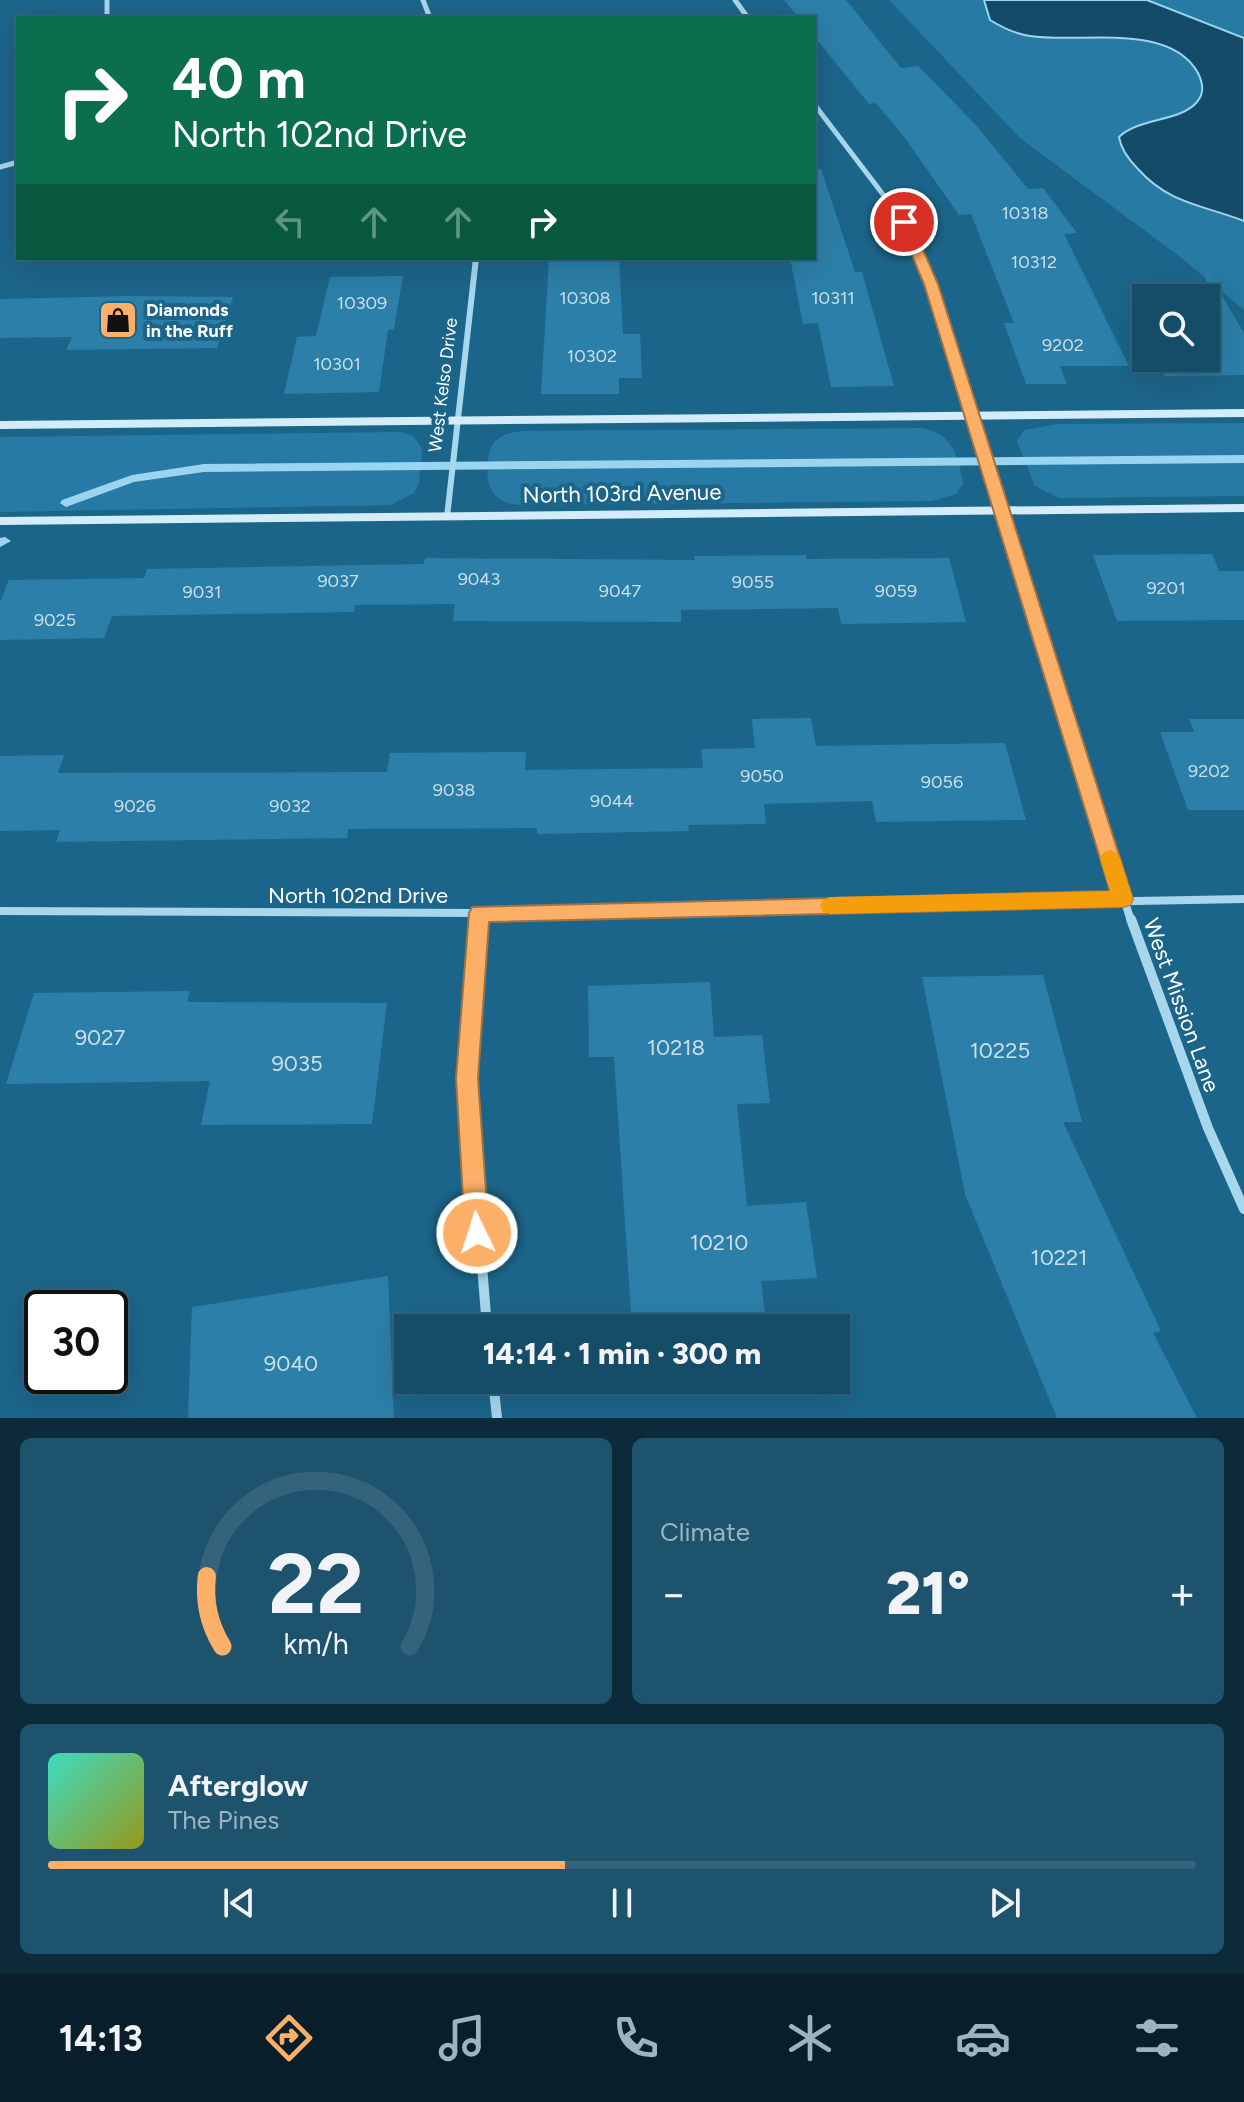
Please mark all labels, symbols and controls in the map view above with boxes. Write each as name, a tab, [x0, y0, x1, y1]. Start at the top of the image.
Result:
text: 40 m	[172, 45, 306, 112]
icon: right	[40, 48, 144, 152]
text: North 102nd Drive	[172, 113, 467, 156]
pin	[870, 188, 938, 256]
icon: left	[268, 200, 312, 244]
icon: ahead	[352, 200, 396, 244]
icon: ahead	[436, 200, 480, 244]
icon: right	[520, 200, 564, 244]
icon: arrive	[882, 200, 926, 244]
house number: 10318	[1001, 202, 1049, 224]
house number: 10312	[1011, 251, 1057, 273]
map controls	[1132, 284, 1220, 372]
button: search	[1132, 284, 1220, 372]
house number: 10308	[559, 287, 611, 309]
house number: 10311	[811, 287, 855, 309]
house number: 10309	[337, 292, 387, 314]
shop icon: Diamonds in the Ruff	[97, 299, 139, 341]
place label: Diamonds in the Ruff	[146, 299, 234, 342]
street label: West Kelso Drive	[424, 316, 462, 454]
house number: 9202	[1042, 334, 1084, 356]
house number: 10302	[567, 345, 617, 367]
house number: 10301	[313, 353, 361, 375]
street label: North 103rd Avenue	[522, 478, 722, 509]
house number: 9043	[458, 568, 500, 590]
house number: 9037	[317, 570, 359, 592]
house number: 9055	[732, 571, 774, 593]
house number: 9201	[1146, 577, 1186, 599]
house number: 9047	[599, 580, 642, 602]
house number: 9059	[875, 580, 917, 602]
house number: 9031	[183, 581, 221, 603]
house number: 9025	[34, 609, 76, 631]
house number: 9202	[1188, 760, 1230, 782]
house number: 9050	[740, 765, 784, 787]
house number: 9056	[921, 771, 963, 793]
house number: 9038	[433, 779, 475, 801]
house number: 9044	[590, 790, 634, 812]
house number: 9026	[114, 795, 156, 817]
house number: 9032	[269, 795, 311, 817]
street label: North 102nd Drive	[268, 882, 448, 909]
street label: West Mission Lane	[1138, 915, 1226, 1096]
house number: 9027	[75, 1024, 126, 1051]
house number: 10218	[647, 1034, 705, 1061]
house number: 10225	[970, 1037, 1030, 1064]
house number: 9035	[271, 1050, 323, 1077]
position arrow	[435, 1191, 519, 1275]
house number: 10210	[690, 1229, 748, 1256]
house number: 10221	[1031, 1244, 1087, 1271]
speed limit sign: 30	[24, 1290, 128, 1394]
text: 14:14 · 1 min · 300 m	[483, 1335, 761, 1372]
house number: 9040	[264, 1350, 318, 1377]
text: Climate	[660, 1516, 750, 1548]
text: 22	[268, 1534, 364, 1634]
text: 21°	[886, 1557, 970, 1629]
text: −	[660, 1567, 687, 1620]
text: +	[1169, 1567, 1196, 1620]
text: km/h	[283, 1627, 349, 1661]
text: Afterglow	[168, 1767, 308, 1804]
text: The Pines	[168, 1804, 279, 1836]
icon: previous	[217, 1881, 261, 1925]
icon: pause	[600, 1881, 644, 1925]
icon: next	[983, 1881, 1027, 1925]
icon: directions	[261, 2010, 317, 2066]
icon: music	[434, 2010, 490, 2066]
icon: phone	[608, 2010, 664, 2066]
icon: climate	[782, 2010, 838, 2066]
icon: car	[955, 2010, 1011, 2066]
icon: filters	[1129, 2010, 1185, 2066]
text: 14:13	[59, 2017, 143, 2060]

